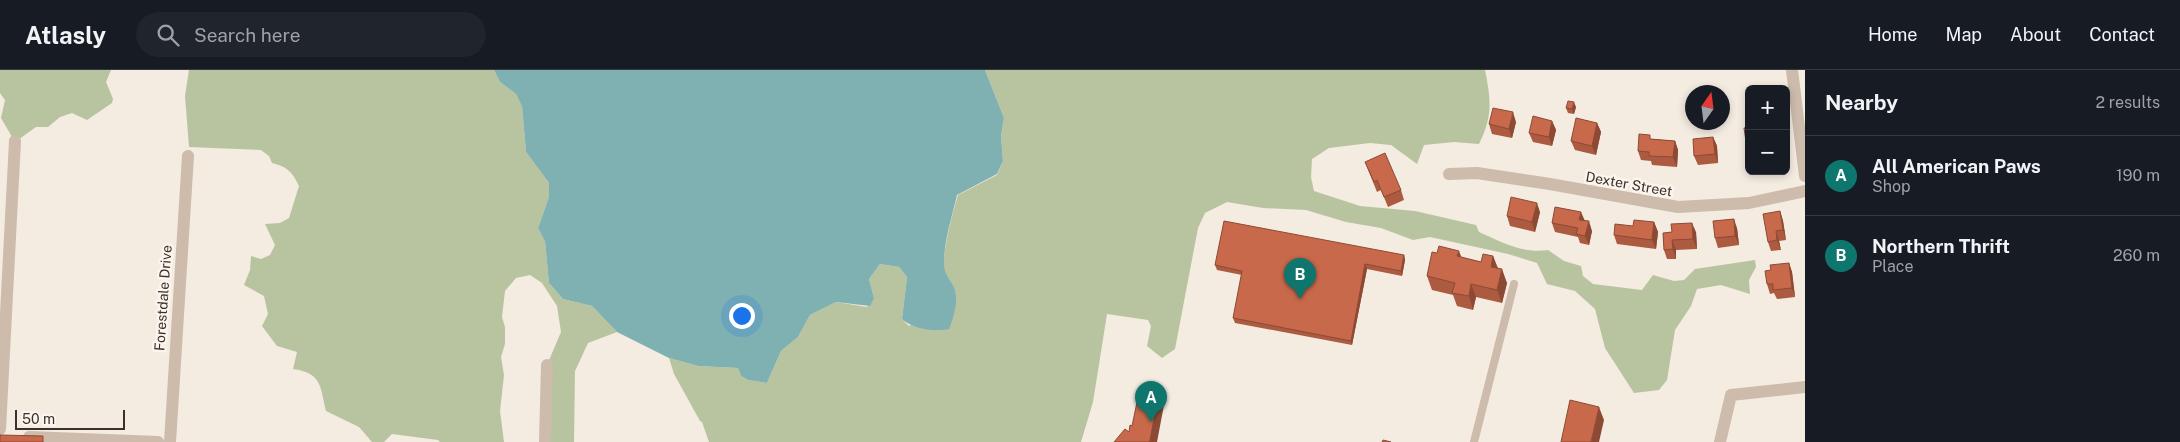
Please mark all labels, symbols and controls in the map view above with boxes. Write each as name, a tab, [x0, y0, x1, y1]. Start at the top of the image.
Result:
search box	[136, 12, 486, 57]
text: Atlasly	[25, 21, 106, 49]
icon: search	[154, 21, 182, 49]
text: Search here	[194, 24, 301, 46]
text: Home	[1868, 24, 1918, 45]
text: Map	[1946, 24, 1982, 45]
text: About	[2010, 24, 2061, 45]
text: Contact	[2089, 24, 2155, 45]
north arrow	[1685, 85, 1730, 130]
map controls	[1745, 85, 1790, 175]
button: +	[1745, 85, 1790, 130]
text: Nearby	[1825, 90, 1898, 115]
text: 2 results	[2095, 93, 2160, 112]
button: −	[1745, 130, 1790, 175]
text: All American Paws	[1872, 155, 2041, 177]
text: A	[1835, 166, 1847, 185]
text: 190 m	[2116, 166, 2160, 185]
street label: Dexter Street	[1584, 169, 1674, 199]
text: Shop	[1872, 177, 1911, 196]
text: Northern Thrift	[1872, 235, 2010, 257]
street label: Forestdale Drive	[151, 244, 175, 352]
text: B	[1836, 246, 1846, 265]
text: 260 m	[2113, 246, 2160, 265]
text: Place	[1872, 257, 1914, 276]
pin: B	[1284, 258, 1316, 299]
your location	[729, 303, 755, 329]
pin: A	[1135, 381, 1167, 422]
scale bar	[15, 407, 125, 430]
text: 50 m	[22, 411, 55, 427]

